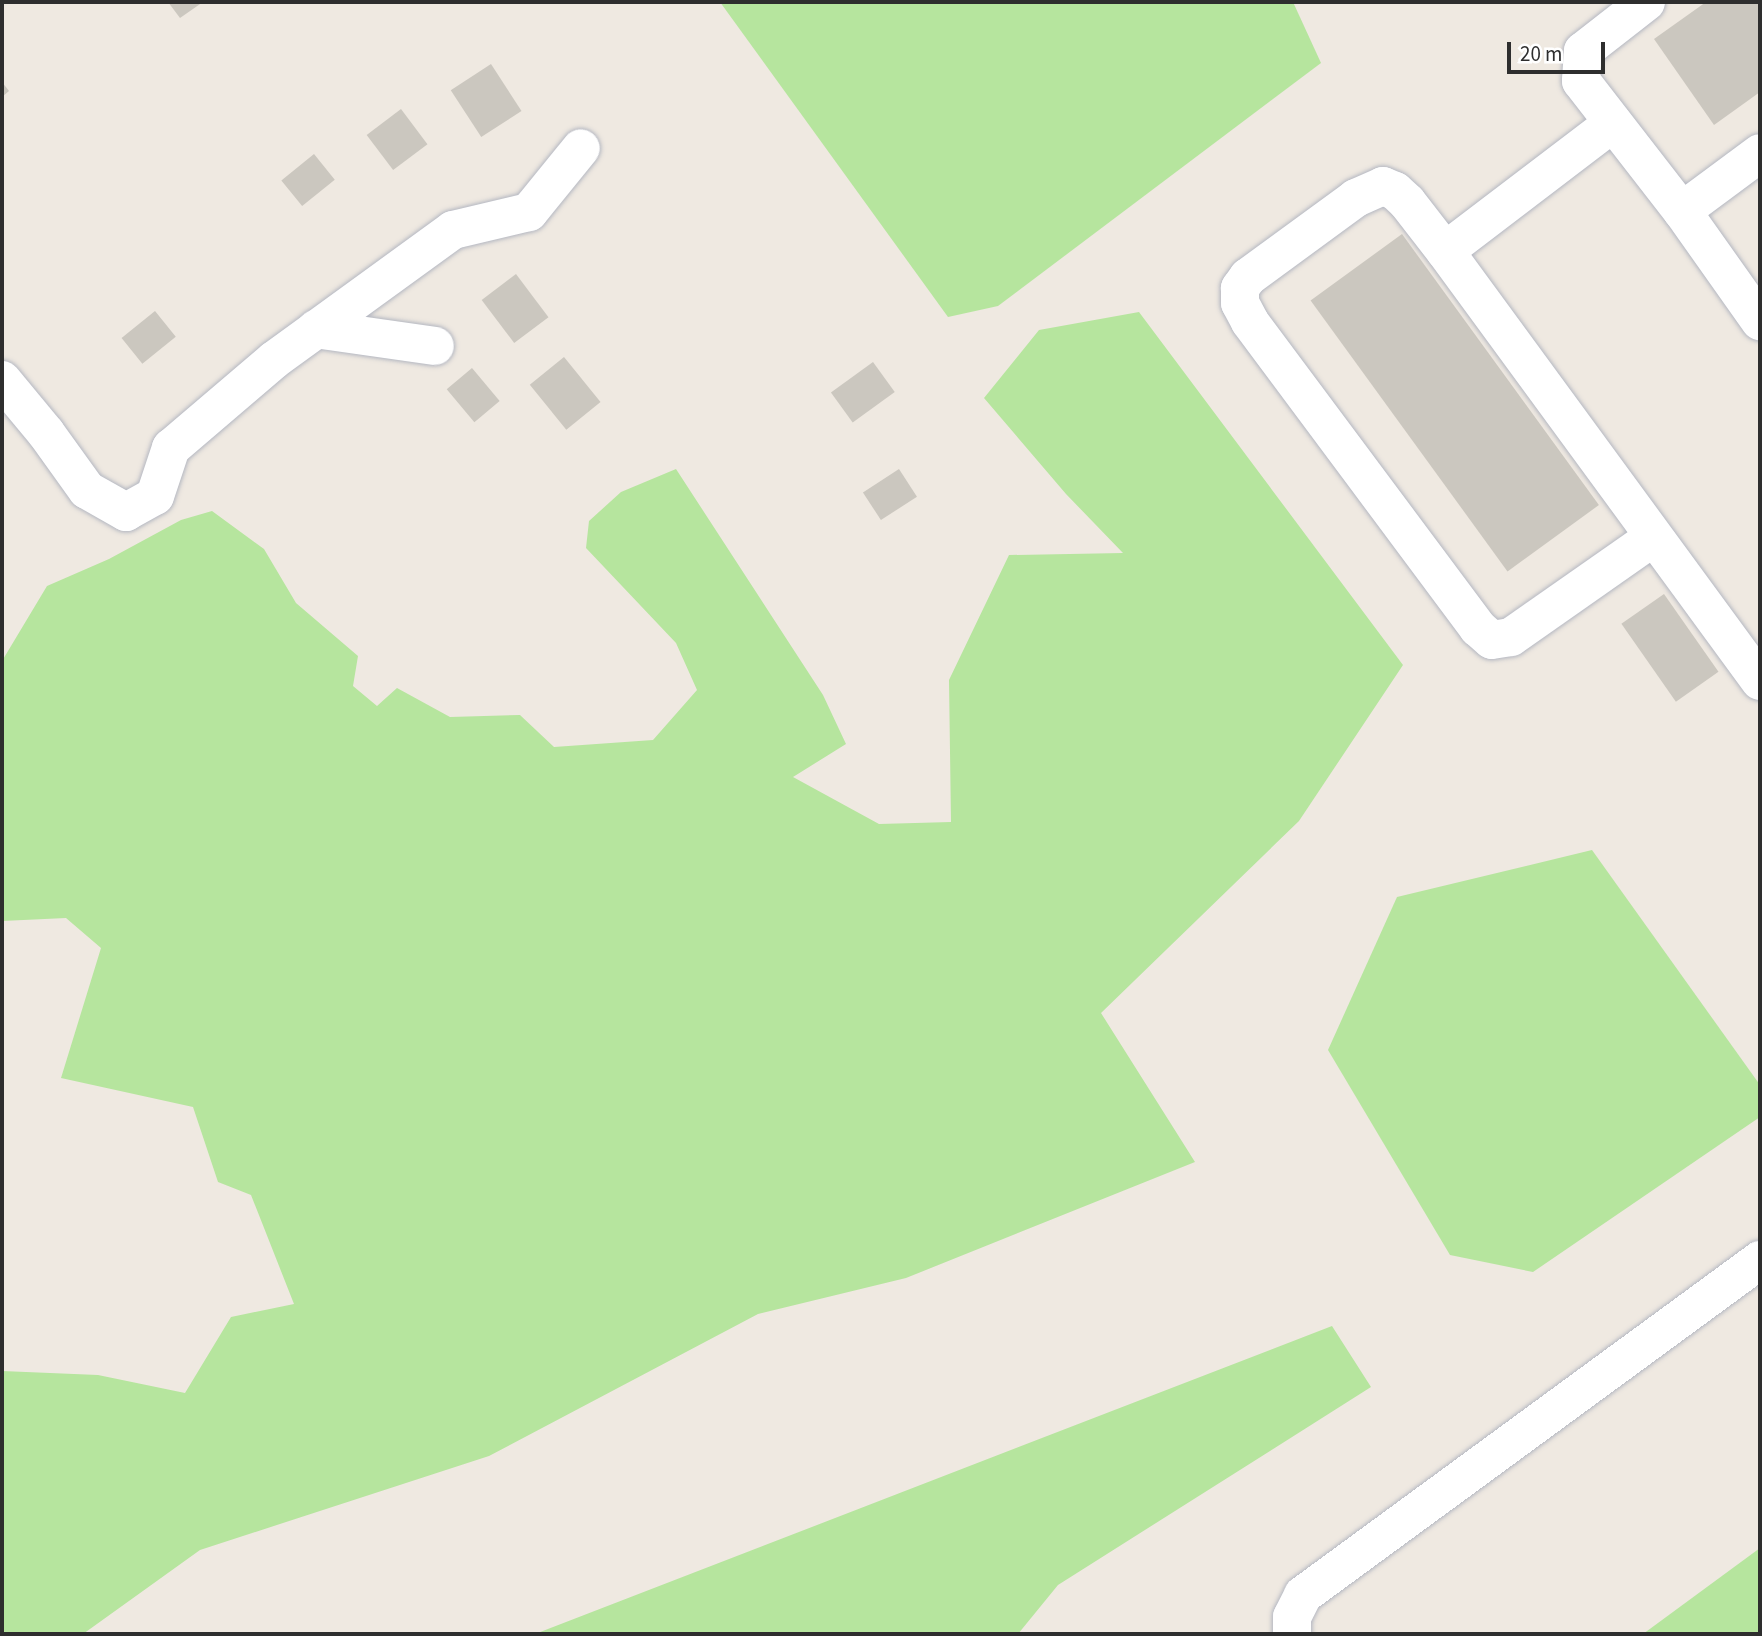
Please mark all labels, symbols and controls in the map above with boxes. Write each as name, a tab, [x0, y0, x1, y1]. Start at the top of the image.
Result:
scale bar	[1510, 28, 1608, 72]
text: 20 m	[1520, 39, 1562, 69]

